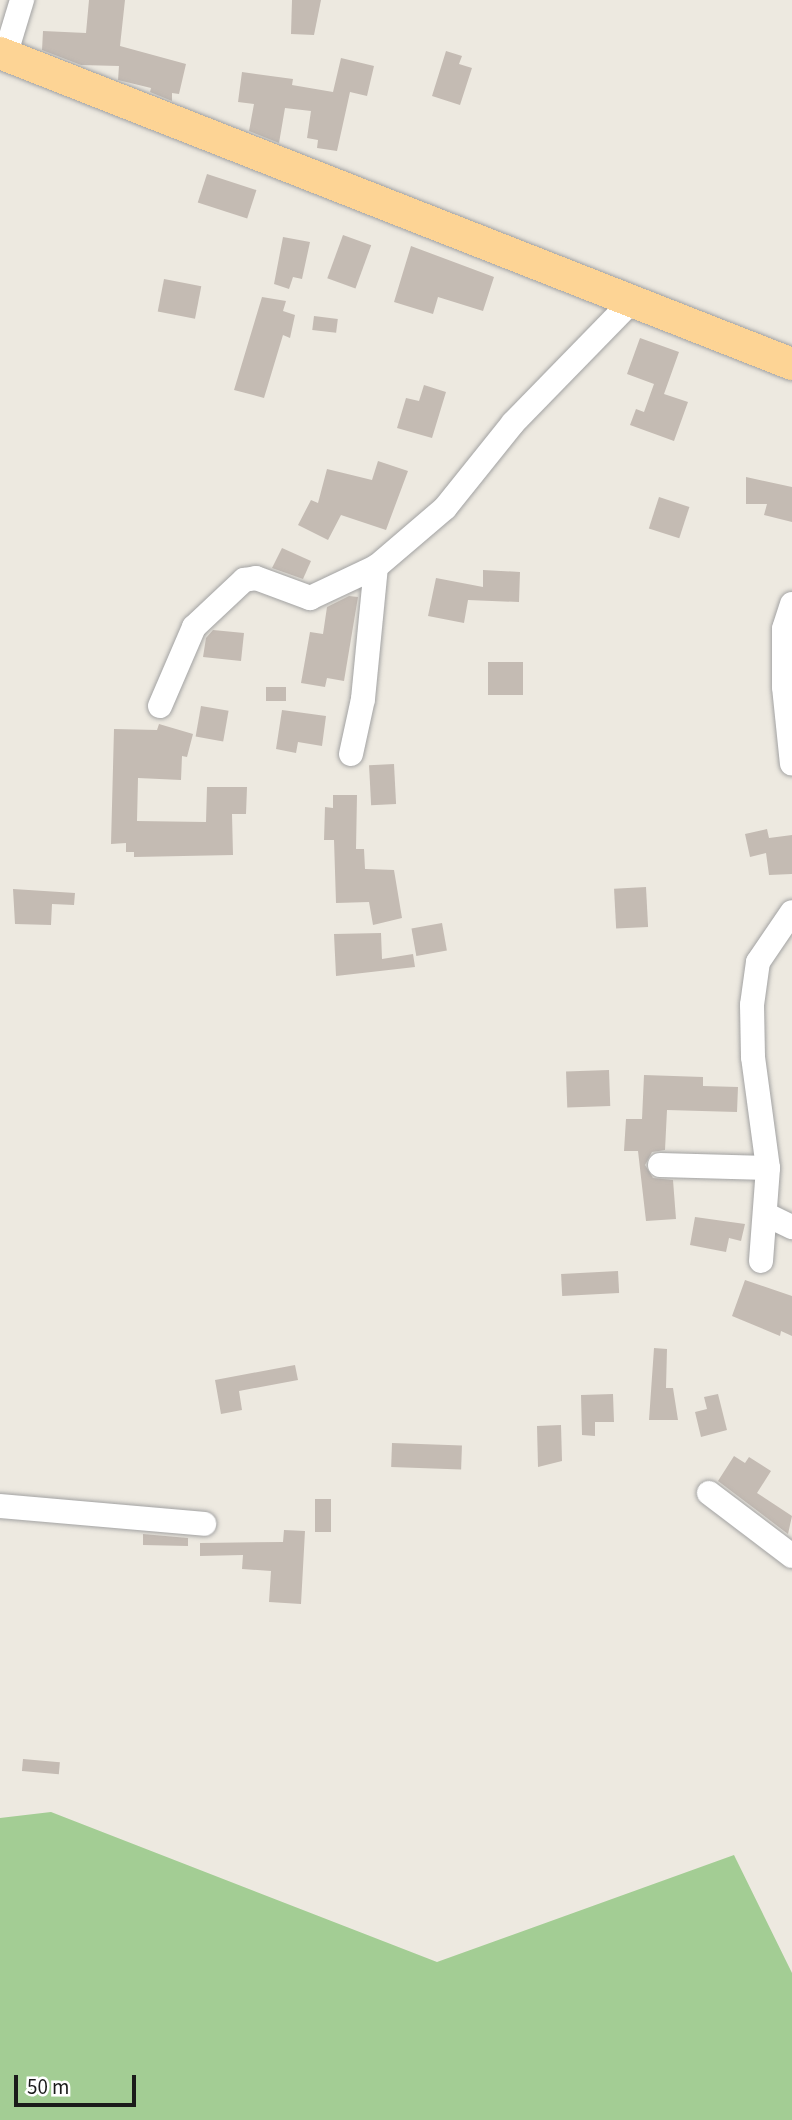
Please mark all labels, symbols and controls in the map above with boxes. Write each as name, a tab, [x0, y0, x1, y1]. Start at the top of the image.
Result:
scale bar	[18, 2060, 140, 2104]
text: 50 m	[27, 2072, 69, 2102]

